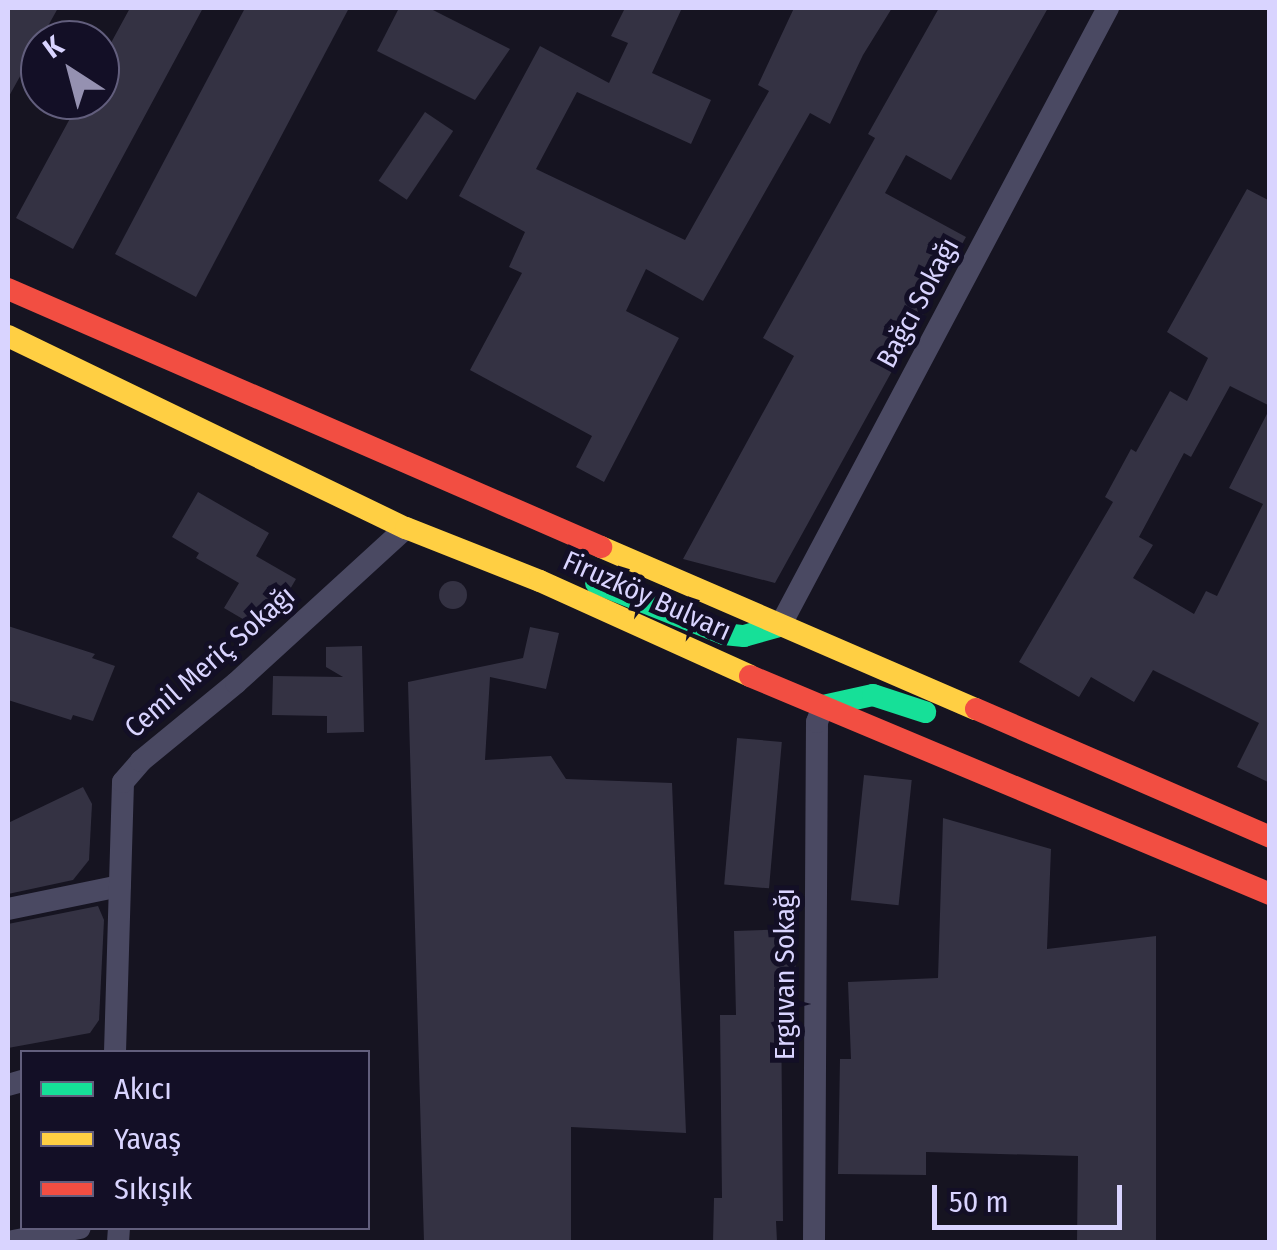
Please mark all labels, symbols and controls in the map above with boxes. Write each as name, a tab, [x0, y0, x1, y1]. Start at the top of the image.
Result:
north arrow	[20, 20, 120, 120]
text: K	[37, 29, 70, 65]
street label: Bağcı Sokağı	[870, 232, 966, 374]
street label: Firuzköy Bulvarı	[558, 544, 736, 648]
street label: Cemil Meriç Sokağı	[118, 579, 302, 745]
street label: Erguvan Sokağı	[768, 888, 802, 1060]
legend	[20, 1050, 370, 1230]
text: Akıcı	[114, 1071, 172, 1107]
text: Yavaş	[114, 1121, 181, 1157]
scale bar	[937, 1165, 1127, 1227]
text: Sıkışık	[114, 1171, 192, 1207]
text: 50 m	[949, 1184, 1009, 1220]

